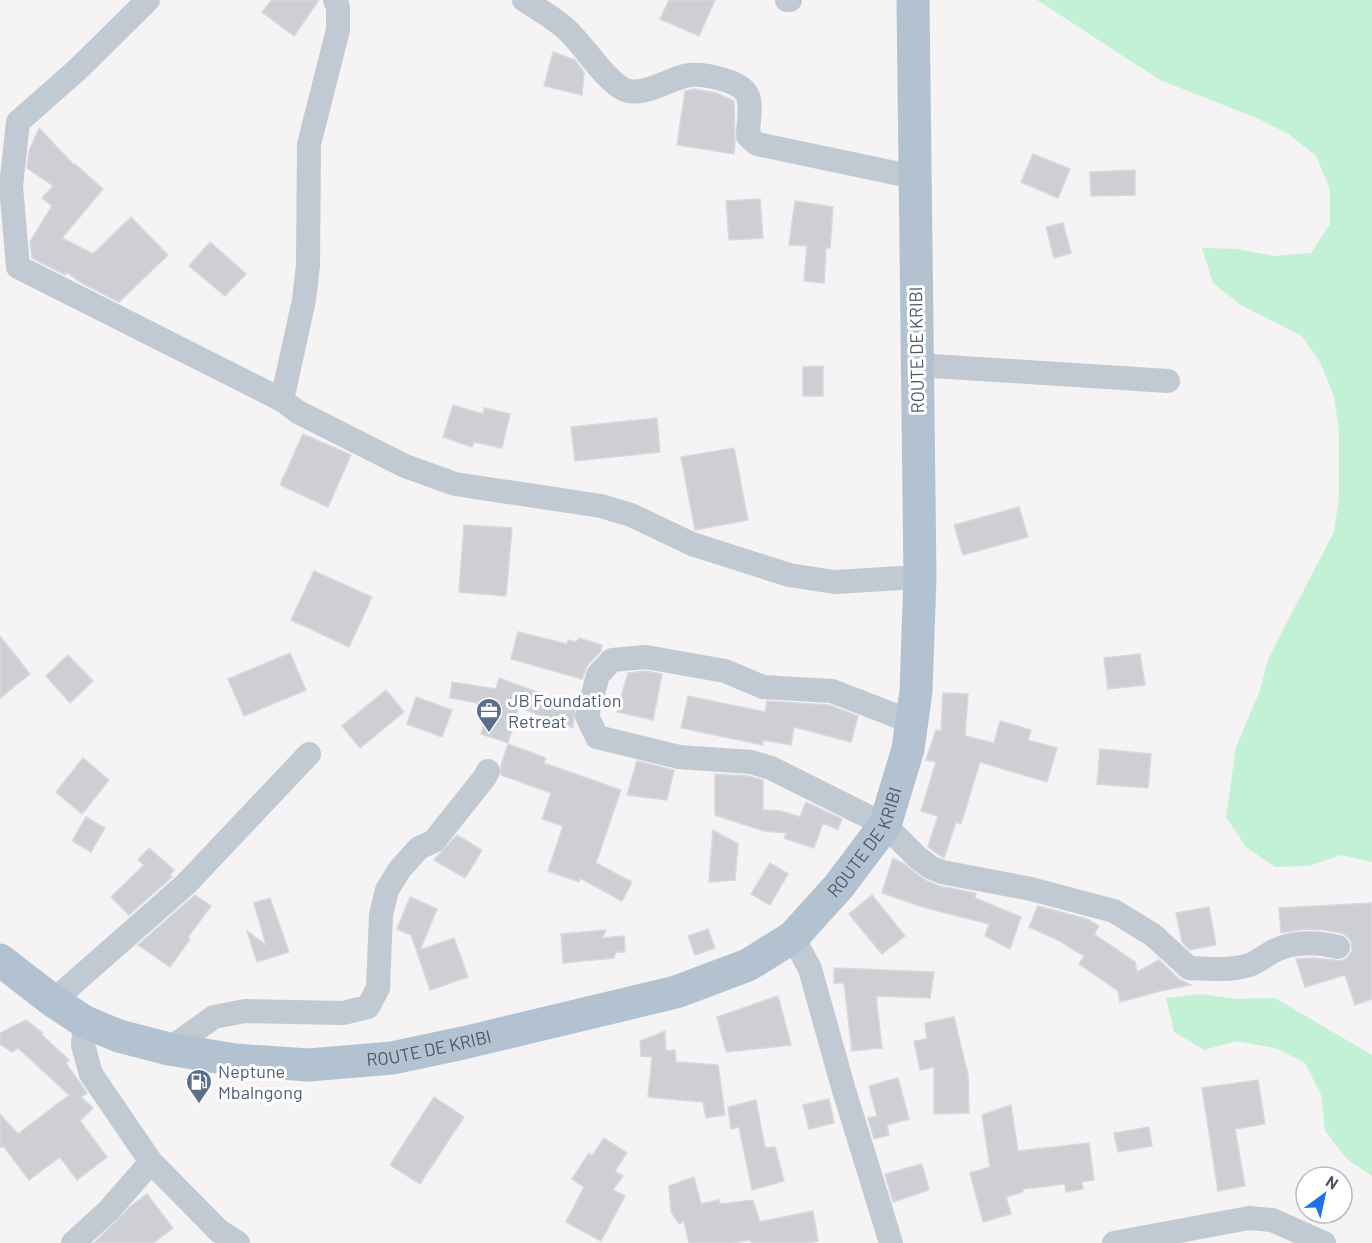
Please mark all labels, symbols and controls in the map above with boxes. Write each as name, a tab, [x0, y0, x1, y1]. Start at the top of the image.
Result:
street label: ROUTE DE KRIBI	[904, 286, 928, 414]
place label: JB Foundation Retreat	[508, 689, 621, 732]
office icon: JB Foundation Retreat	[474, 696, 504, 734]
street label: ROUTE DE KRIBI	[822, 784, 906, 901]
street label: ROUTE DE KRIBI	[366, 1025, 493, 1070]
place label: Neptune Mbalngong	[218, 1060, 303, 1103]
fuel station icon: Neptune Mbalngong	[184, 1067, 214, 1105]
north arrow	[1294, 1165, 1354, 1225]
text: N	[1323, 1171, 1342, 1193]

